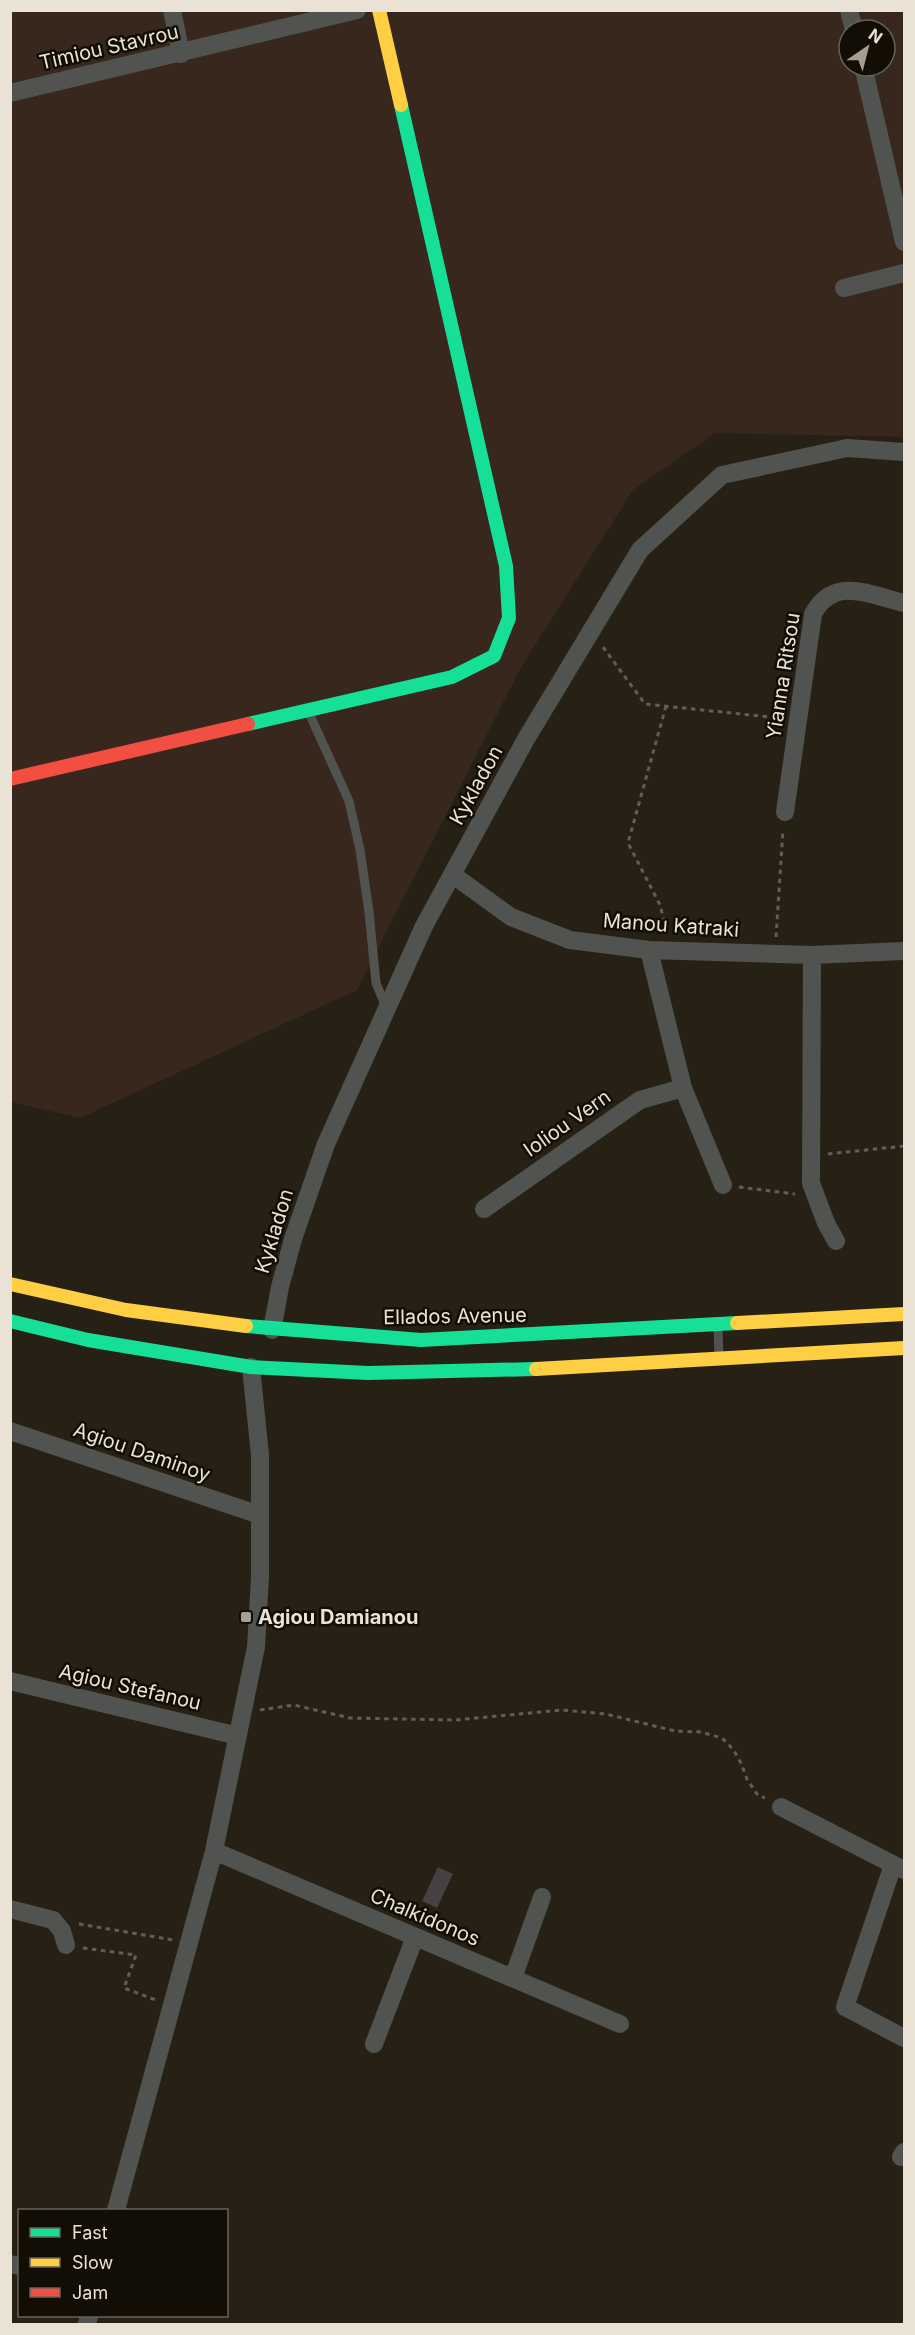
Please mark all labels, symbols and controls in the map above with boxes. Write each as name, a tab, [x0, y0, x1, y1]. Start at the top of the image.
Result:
north arrow	[837, 18, 897, 78]
street label: Timiou Stavrou	[37, 19, 181, 75]
text: N	[865, 24, 886, 47]
street label: Yianna Ritsou	[761, 611, 805, 741]
street label: Kykladon	[444, 741, 508, 829]
street label: Manou Katraki	[602, 908, 740, 942]
street label: Ioliou Vern	[519, 1084, 615, 1162]
street label: Kykladon	[250, 1186, 298, 1276]
street label: Ellados Avenue	[383, 1303, 527, 1329]
street label: Agiou Daminoy	[70, 1417, 214, 1487]
place label: Agiou Damianou	[258, 1605, 419, 1629]
marker: Agiou Damianou	[239, 1610, 253, 1624]
street label: Agiou Stefanou	[57, 1659, 203, 1715]
street label: Chalkidonos	[366, 1883, 484, 1951]
legend	[18, 2209, 228, 2317]
text: Fast	[72, 2222, 108, 2243]
text: Slow	[72, 2252, 113, 2273]
text: Jam	[72, 2282, 108, 2303]

